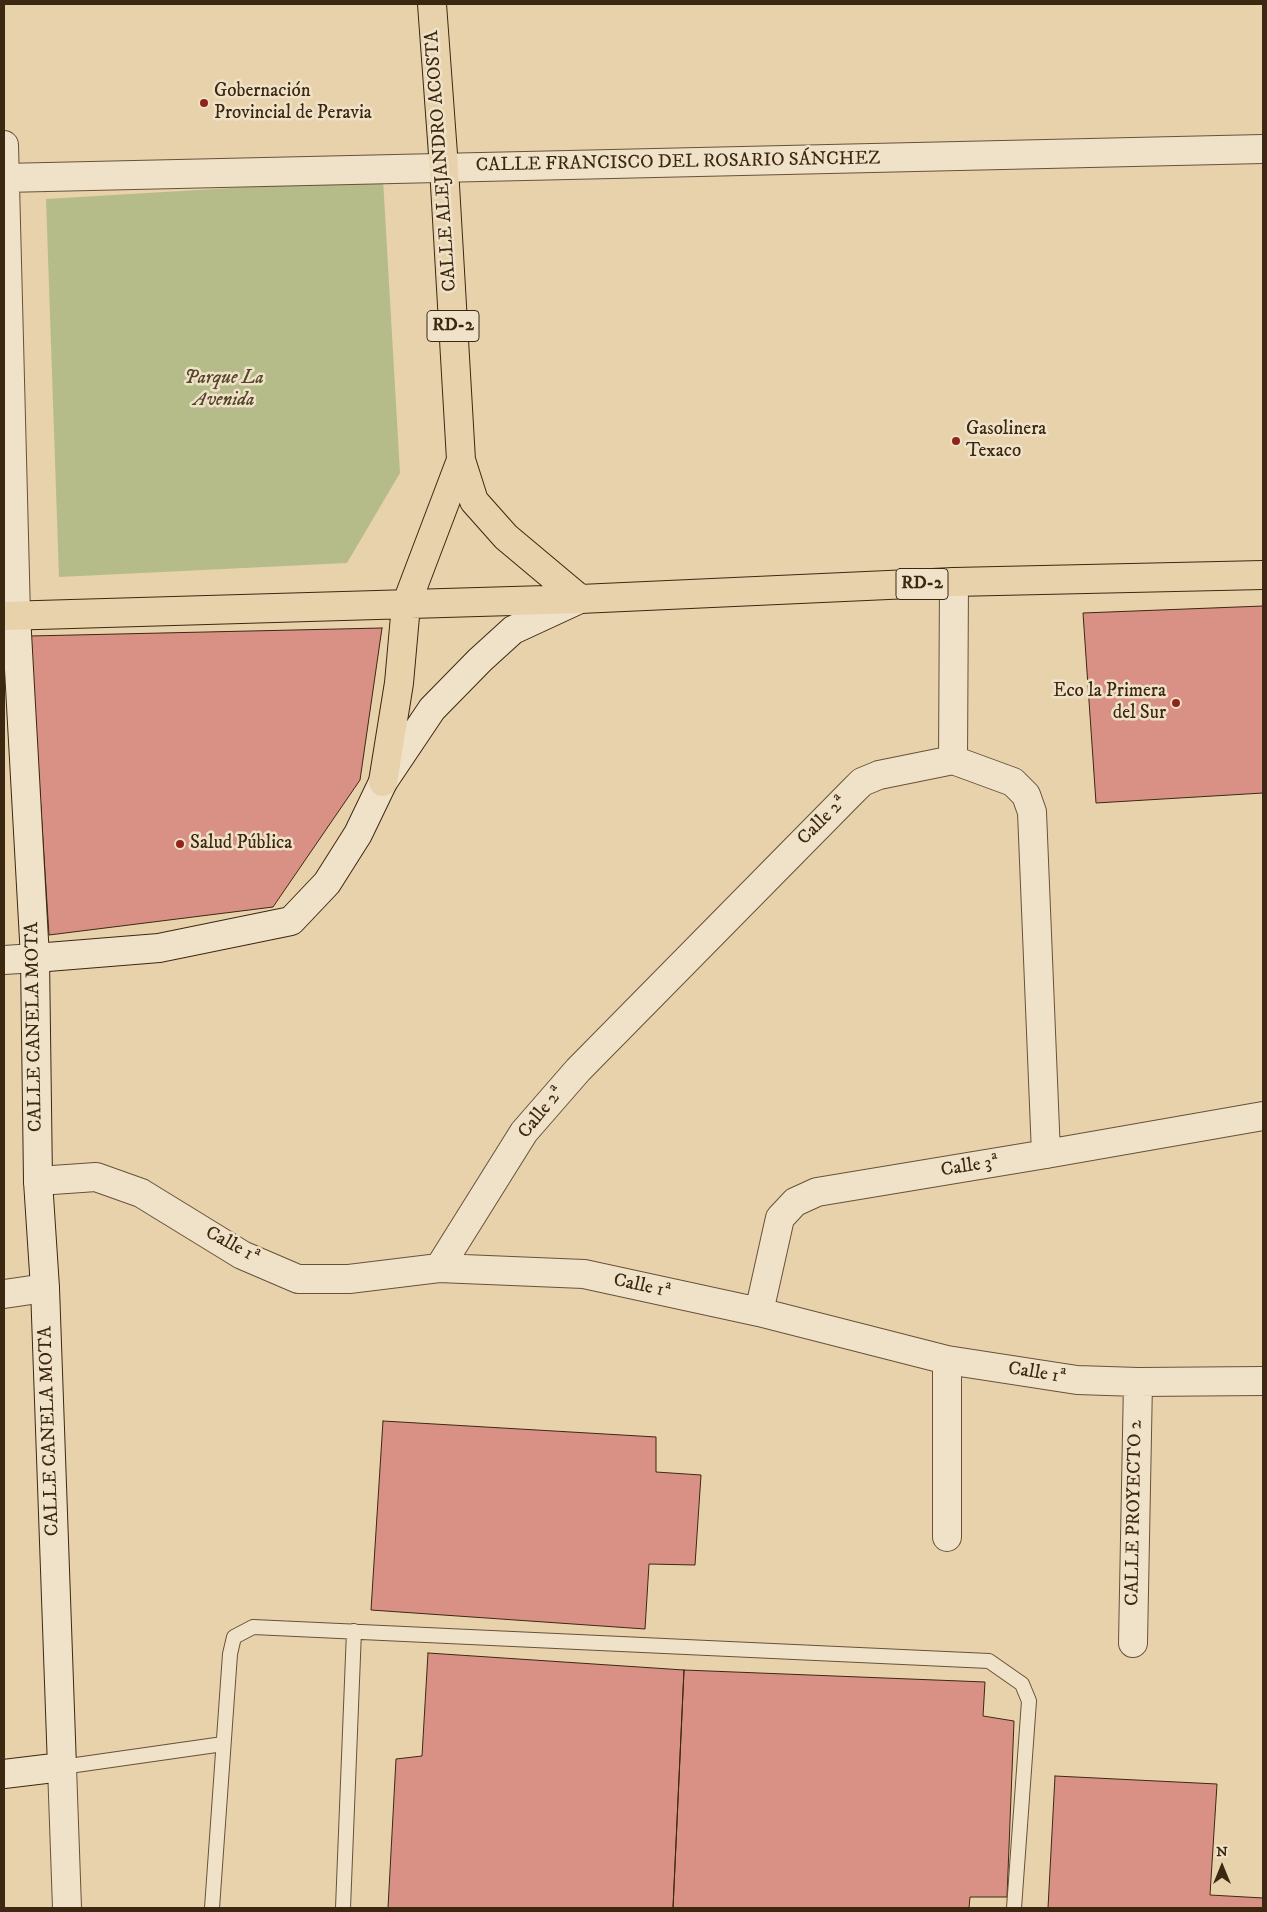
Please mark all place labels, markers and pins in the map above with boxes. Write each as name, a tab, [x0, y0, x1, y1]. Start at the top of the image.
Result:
place label: Gobernación Provincial de Peravia	[214, 81, 372, 125]
marker: Gobernación Provincial de Peravia	[198, 97, 210, 109]
place label: Gasolinera Texaco	[966, 419, 1046, 463]
marker: Gasolinera Texaco	[950, 435, 962, 447]
place label: Eco la Primera del Sur	[1053, 681, 1166, 725]
marker: Eco la Primera del Sur	[1170, 697, 1182, 709]
place label: Salud Pública	[190, 833, 292, 855]
marker: Salud Pública	[174, 838, 186, 850]

